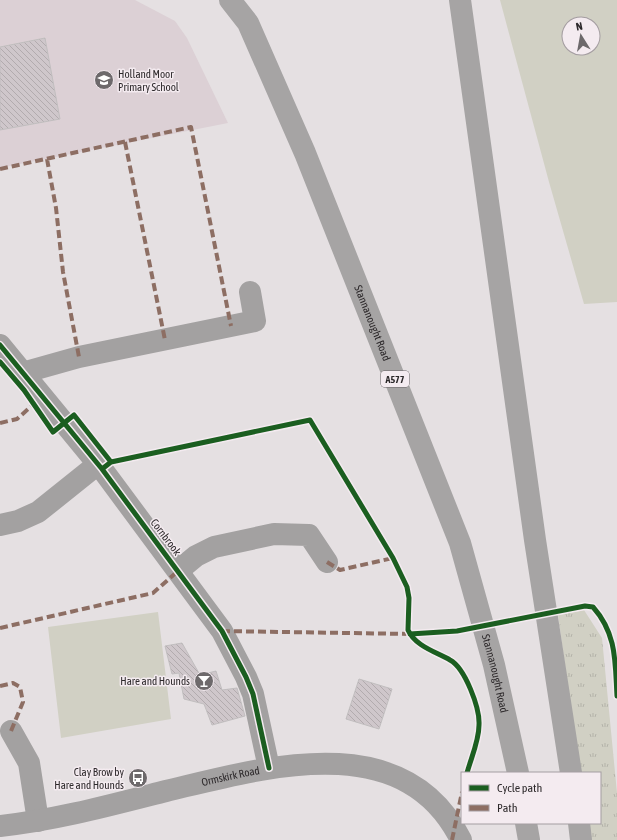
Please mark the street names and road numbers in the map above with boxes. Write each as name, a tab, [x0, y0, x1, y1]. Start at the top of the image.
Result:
street label: Stannanought Road	[352, 283, 393, 362]
road number: A577	[381, 371, 409, 387]
street label: Cornbrook	[148, 516, 184, 558]
street label: Stannanought Road	[480, 633, 510, 714]
street label: Ormskirk Road	[200, 764, 261, 788]

